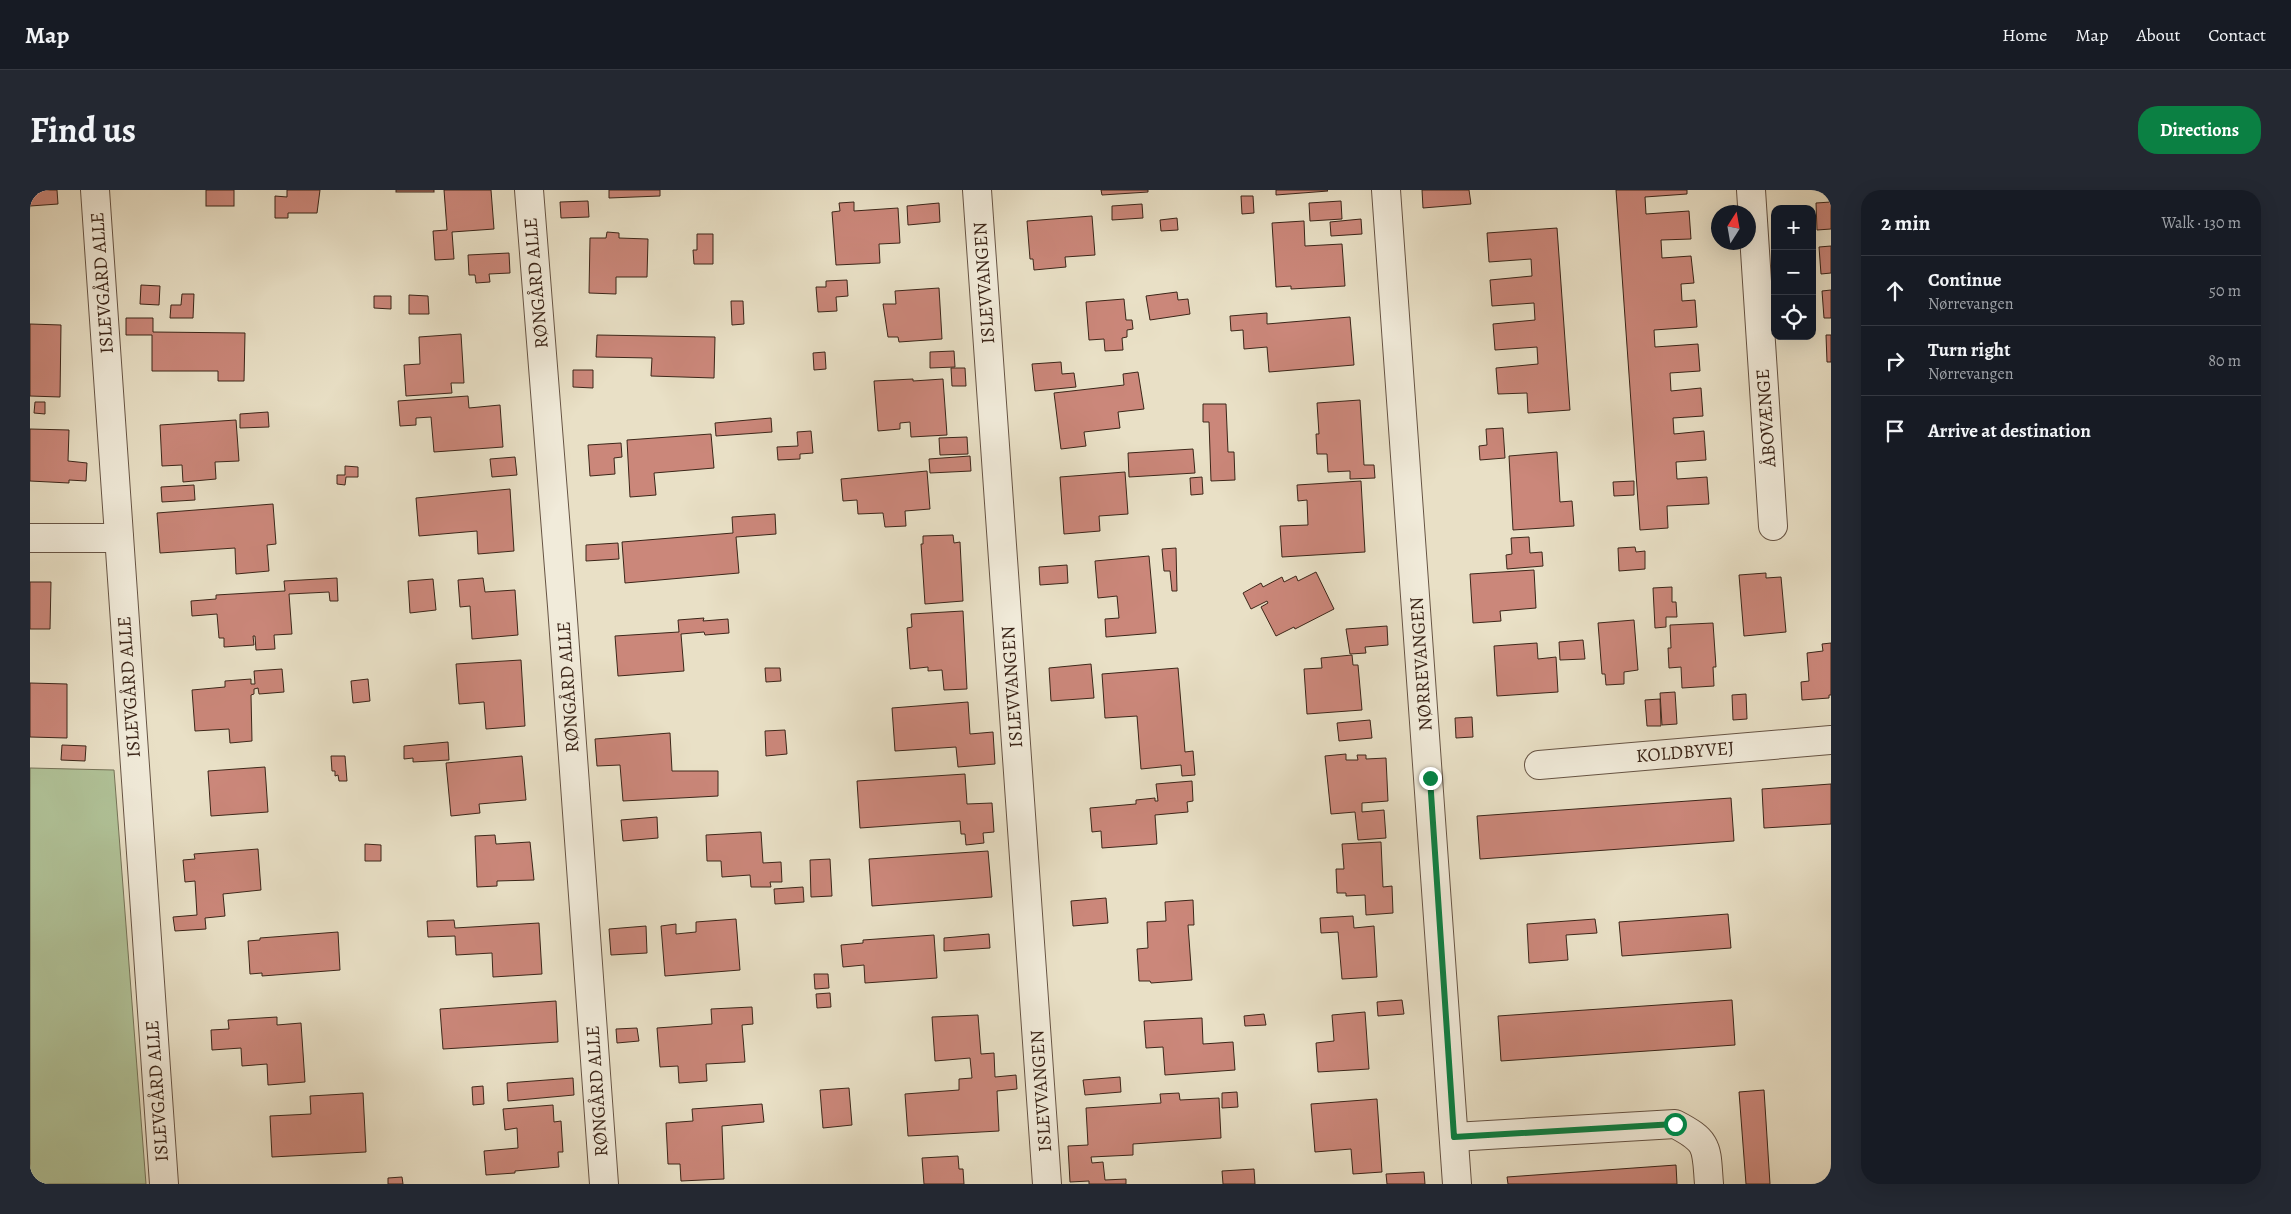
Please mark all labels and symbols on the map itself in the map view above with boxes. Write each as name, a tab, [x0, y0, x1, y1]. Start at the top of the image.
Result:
north arrow	[1711, 205, 1756, 250]
street label: ISLEVGÅRD ALLE	[84, 211, 120, 355]
street label: RØNGÅRD ALLE	[517, 216, 555, 350]
street label: ISLEVVANGEN	[967, 221, 1001, 345]
street label: ÅBOVÆNGE	[1750, 368, 1782, 469]
street label: NØRREVANGEN	[1403, 596, 1439, 732]
street label: ISLEVGÅRD ALLE	[111, 615, 147, 759]
street label: RØNGÅRD ALLE	[550, 620, 586, 754]
street label: ISLEVVANGEN	[995, 625, 1029, 749]
street label: KOLDBYVEJ	[1635, 735, 1735, 769]
route end	[1419, 767, 1442, 790]
street label: ISLEVGÅRD ALLE	[139, 1019, 175, 1163]
street label: RØNGÅRD ALLE	[579, 1024, 615, 1158]
street label: ISLEVVANGEN	[1024, 1029, 1058, 1153]
route start	[1664, 1113, 1687, 1136]

